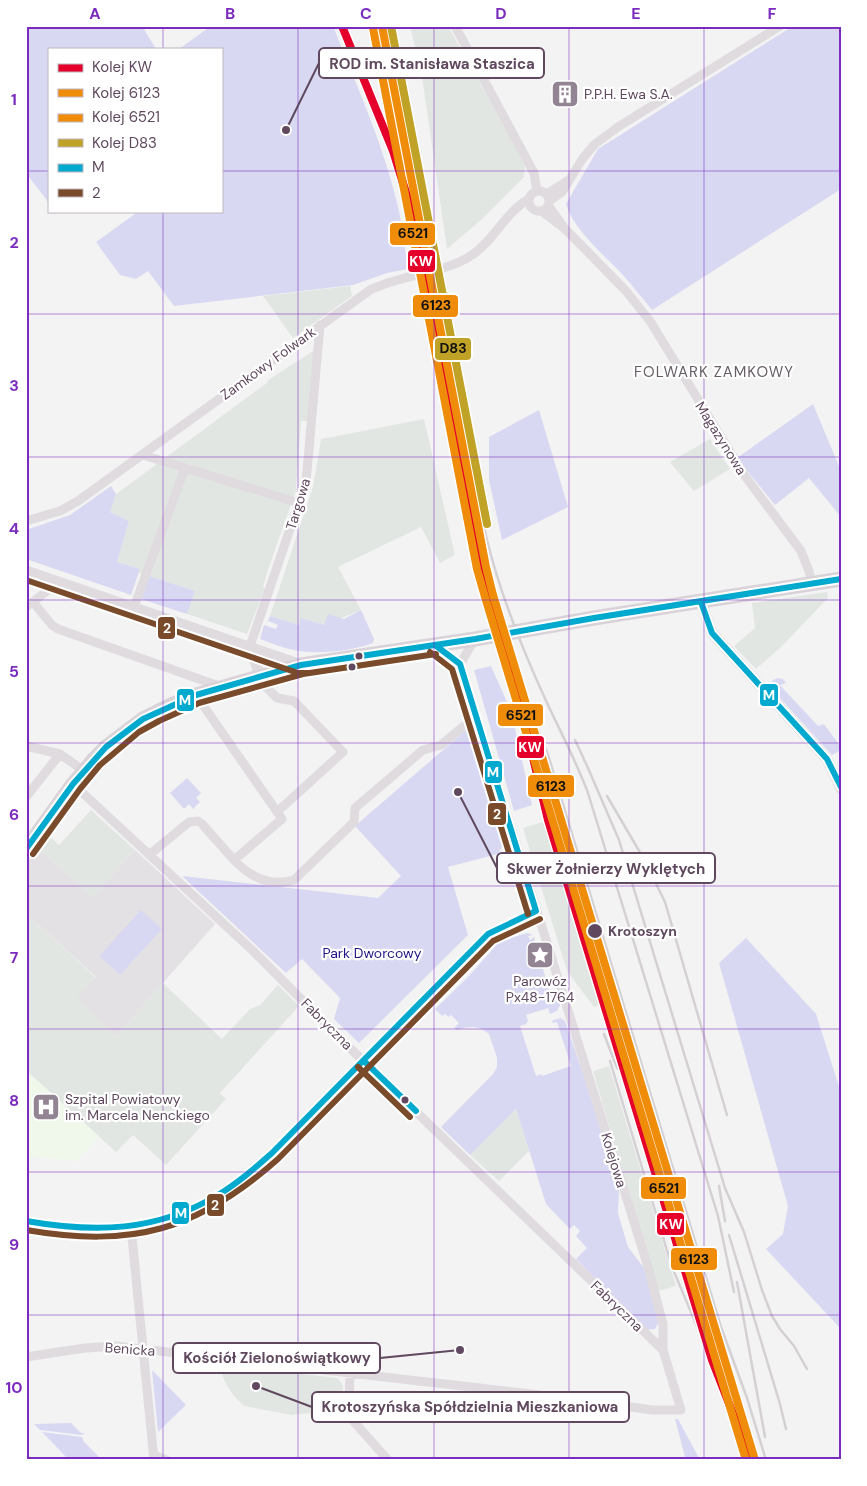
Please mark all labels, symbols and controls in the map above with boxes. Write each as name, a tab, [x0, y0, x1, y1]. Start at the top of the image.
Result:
text: A	[89, 3, 101, 24]
text: B	[225, 3, 235, 24]
text: C	[360, 3, 372, 24]
text: D	[495, 3, 507, 24]
text: E	[631, 3, 641, 24]
text: F	[768, 3, 777, 24]
legend	[48, 48, 222, 212]
callout: ROD im. Stanisława Staszica	[319, 48, 544, 78]
text: ROD im. Stanisława Staszica	[329, 54, 535, 74]
text: Kolej KW	[92, 57, 152, 77]
building icon: P.P.H. Ewa S.A.	[550, 79, 580, 109]
text: Kolej 6123	[92, 83, 160, 103]
place label: P.P.H. Ewa S.A.	[584, 85, 673, 103]
text: 1	[11, 89, 17, 110]
text: Kolej 6521	[92, 107, 160, 127]
text: Kolej D83	[92, 133, 157, 153]
text: M	[92, 157, 105, 177]
text: 2	[92, 183, 101, 203]
line badge: 6521	[389, 222, 436, 246]
text: 6521	[398, 224, 428, 242]
text: 2	[9, 232, 19, 253]
line badge: KW	[407, 249, 436, 273]
text: KW	[409, 252, 433, 270]
line badge: 6123	[412, 294, 459, 318]
text: 6123	[421, 296, 451, 314]
street label: Zamkowy Folwark	[217, 322, 319, 404]
line badge: D83	[434, 337, 472, 361]
text: D83	[439, 339, 467, 357]
district label: FOLWARK ZAMKOWY	[634, 362, 794, 382]
text: 3	[9, 375, 19, 396]
street label: Magazynowa	[691, 398, 751, 478]
street label: Targowa	[282, 476, 314, 532]
text: 4	[9, 518, 19, 539]
line badge: 2	[157, 616, 176, 640]
text: 2	[163, 619, 171, 637]
unlabelled marker	[354, 651, 364, 661]
text: 5	[9, 661, 19, 682]
unlabelled marker	[347, 662, 357, 672]
line badge: M	[759, 683, 779, 707]
text: M	[763, 686, 775, 704]
line badge: M	[176, 688, 195, 712]
text: M	[179, 691, 191, 709]
line badge: 6521	[497, 703, 544, 727]
text: 6521	[506, 706, 536, 724]
line badge: KW	[516, 735, 545, 759]
text: KW	[518, 738, 542, 756]
line badge: M	[484, 760, 503, 784]
text: M	[487, 763, 499, 781]
line badge: 6123	[527, 774, 575, 798]
text: 6123	[536, 777, 566, 795]
line badge: 2	[487, 802, 507, 826]
text: 6	[9, 804, 19, 825]
text: 2	[493, 805, 501, 823]
callout: Skwer Żołnierzy Wyklętych	[497, 853, 715, 883]
text: Skwer Żołnierzy Wyklętych	[507, 859, 705, 879]
marker: Krotoszyn	[586, 922, 604, 940]
place label: Krotoszyn	[608, 922, 677, 940]
place icon: Parowóz Px48-1764	[525, 940, 555, 970]
park label: Park Dworcowy	[322, 944, 422, 962]
text: 7	[10, 947, 19, 968]
place label: Parowóz Px48-1764	[506, 972, 575, 1006]
street label: Fabryczna	[297, 994, 357, 1054]
text: 8	[9, 1090, 19, 1111]
place label: Szpital Powiatowy im. Marcela Nenckiego	[65, 1090, 210, 1124]
hospital icon: Szpital Powiatowy im. Marcela Nenckiego	[31, 1092, 61, 1122]
unlabelled marker	[400, 1095, 410, 1105]
street label: Kolejowa	[597, 1130, 631, 1190]
line badge: 6521	[640, 1176, 687, 1200]
text: 6521	[649, 1179, 679, 1197]
line badge: 2	[206, 1193, 225, 1217]
text: 2	[211, 1196, 219, 1214]
line badge: M	[171, 1201, 190, 1225]
text: M	[175, 1204, 187, 1222]
line badge: KW	[656, 1212, 685, 1236]
text: KW	[659, 1215, 683, 1233]
text: 9	[9, 1234, 19, 1255]
line badge: 6123	[670, 1247, 718, 1271]
text: 6123	[679, 1250, 709, 1268]
street label: Fabryczna	[587, 1277, 647, 1335]
street label: Benicka	[104, 1338, 156, 1360]
callout: Kościół Zielonoświątkowy	[173, 1343, 380, 1373]
text: Kościół Zielonoświątkowy	[183, 1348, 371, 1368]
text: 10	[5, 1377, 23, 1398]
callout: Krotoszyńska Spółdzielnia Mieszkaniowa	[312, 1392, 629, 1422]
text: Krotoszyńska Spółdzielnia Mieszkaniowa	[322, 1397, 618, 1417]

